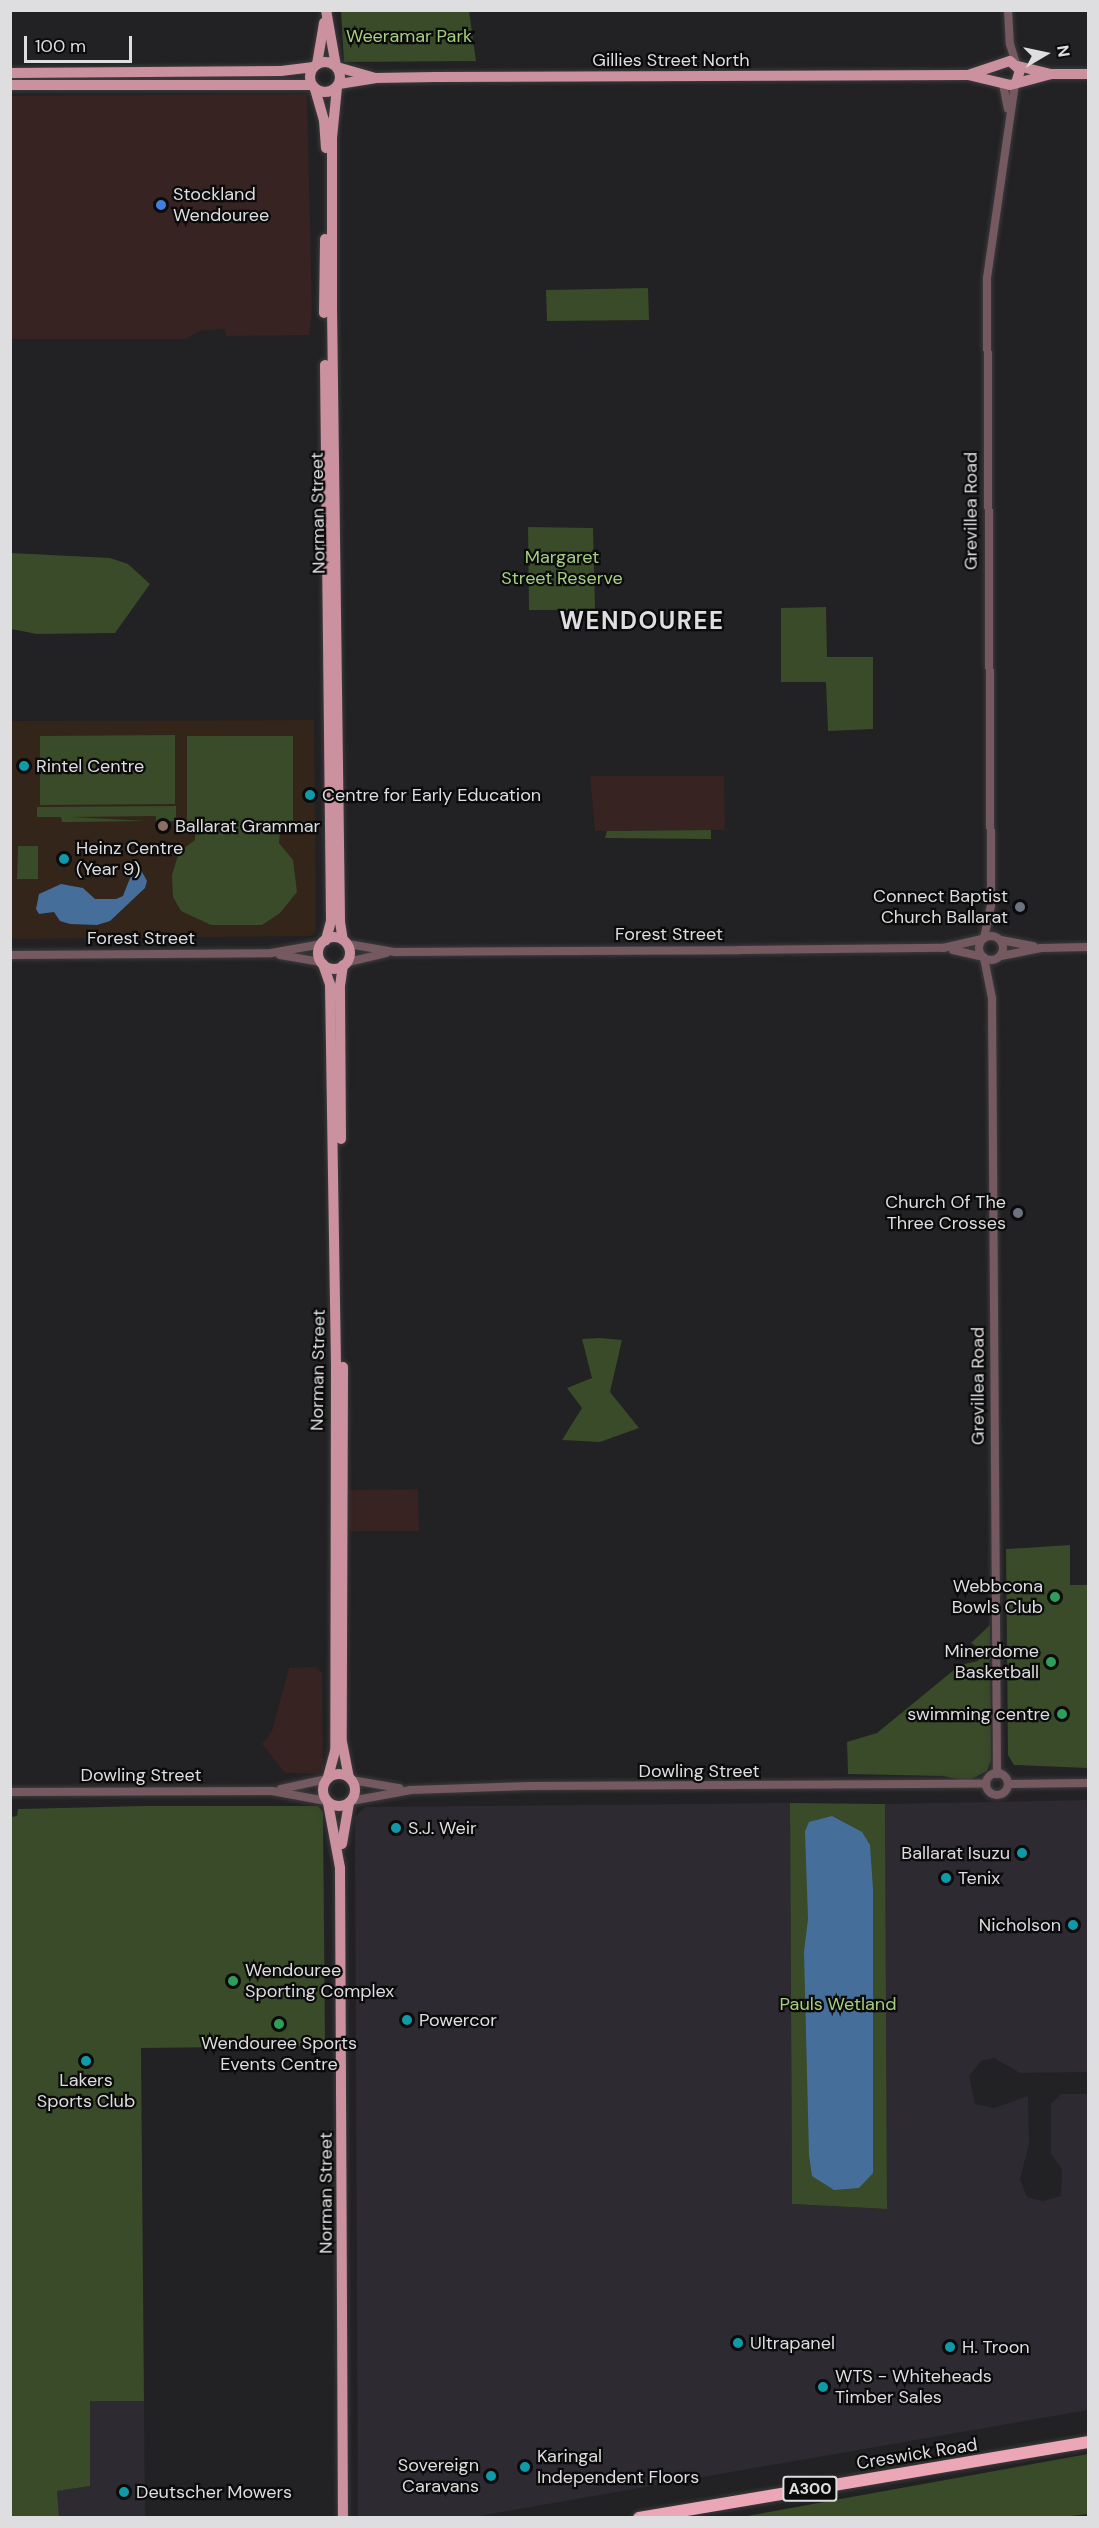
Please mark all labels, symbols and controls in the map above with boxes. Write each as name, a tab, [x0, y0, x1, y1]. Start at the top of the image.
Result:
scale bar	[27, 24, 135, 62]
north arrow	[1015, 24, 1075, 84]
park label: Weeramar Park	[346, 25, 472, 47]
text: 100 m	[35, 34, 86, 58]
text: N	[1052, 44, 1075, 59]
street label: Gillies Street North	[592, 49, 750, 71]
place label: Stockland Wendouree	[173, 184, 269, 226]
marker: Stockland Wendouree	[154, 198, 168, 212]
street label: Norman Street	[306, 452, 330, 574]
street label: Grevillea Road	[960, 452, 982, 570]
park label: Margaret Street Reserve	[501, 547, 623, 590]
district label: WENDOUREE	[560, 607, 724, 635]
place label: Rintel Centre	[36, 755, 144, 777]
marker: Rintel Centre	[17, 759, 31, 773]
place label: Centre for Early Education	[322, 784, 541, 806]
marker: Centre for Early Education	[303, 788, 317, 802]
place label: Ballarat Grammar	[175, 815, 320, 837]
marker: Ballarat Grammar	[156, 819, 170, 833]
place label: Heinz Centre (Year 9)	[76, 838, 183, 880]
marker: Heinz Centre (Year 9)	[57, 852, 71, 866]
place label: Connect Baptist Church Ballarat	[873, 886, 1008, 928]
marker: Connect Baptist Church Ballarat	[1013, 900, 1027, 914]
street label: Forest Street	[615, 923, 723, 945]
street label: Forest Street	[87, 927, 195, 949]
place label: Church Of The Three Crosses	[885, 1192, 1006, 1234]
marker: Church Of The Three Crosses	[1011, 1206, 1025, 1220]
street label: Norman Street	[306, 1309, 330, 1431]
street label: Grevillea Road	[967, 1327, 989, 1445]
place label: Webbcona Bowls Club	[952, 1576, 1043, 1618]
marker: Webbcona Bowls Club	[1048, 1590, 1062, 1604]
place label: Minerdome Basketball	[944, 1641, 1039, 1684]
marker: Minerdome Basketball	[1044, 1655, 1058, 1669]
place label: swimming centre	[907, 1703, 1050, 1725]
marker: swimming centre	[1055, 1707, 1069, 1721]
street label: Dowling Street	[639, 1760, 759, 1782]
street label: Dowling Street	[81, 1764, 201, 1786]
place label: S.J. Weir	[408, 1817, 477, 1839]
marker: S.J. Weir	[389, 1821, 403, 1835]
place label: Ballarat Isuzu	[901, 1842, 1010, 1864]
marker: Ballarat Isuzu	[1015, 1846, 1029, 1860]
place label: Tenix	[958, 1867, 1000, 1889]
marker: Tenix	[939, 1871, 953, 1885]
place label: Nicholson	[979, 1914, 1061, 1936]
marker: Nicholson	[1066, 1918, 1080, 1932]
place label: Wendouree Sporting Complex	[245, 1960, 394, 2002]
marker: Wendouree Sporting Complex	[226, 1974, 240, 1988]
park label: Pauls Wetland	[780, 1993, 896, 2015]
place label: Powercor	[419, 2009, 497, 2031]
marker: Powercor	[400, 2013, 414, 2027]
marker: Wendouree Sports Events Centre	[272, 2017, 286, 2031]
place label: Wendouree Sports Events Centre	[201, 2033, 357, 2076]
marker: Lakers Sports Club	[79, 2054, 93, 2068]
place label: Lakers Sports Club	[37, 2070, 135, 2112]
street label: Norman Street	[315, 2132, 337, 2254]
place label: Ultrapanel	[750, 2332, 835, 2354]
marker: Ultrapanel	[731, 2336, 745, 2350]
place label: H. Troon	[962, 2336, 1030, 2358]
marker: H. Troon	[943, 2340, 957, 2354]
place label: WTS - Whiteheads Timber Sales	[835, 2366, 992, 2408]
marker: WTS - Whiteheads Timber Sales	[816, 2380, 830, 2394]
street label: Creswick Road	[855, 2434, 979, 2474]
place label: Karingal Independent Floors	[537, 2446, 699, 2488]
place label: Sovereign Caravans	[398, 2455, 479, 2498]
marker: Karingal Independent Floors	[518, 2460, 532, 2474]
marker: Sovereign Caravans	[484, 2469, 498, 2483]
road number: A300	[782, 2476, 838, 2502]
place label: Deutscher Mowers	[136, 2481, 292, 2503]
marker: Deutscher Mowers	[117, 2485, 131, 2499]

